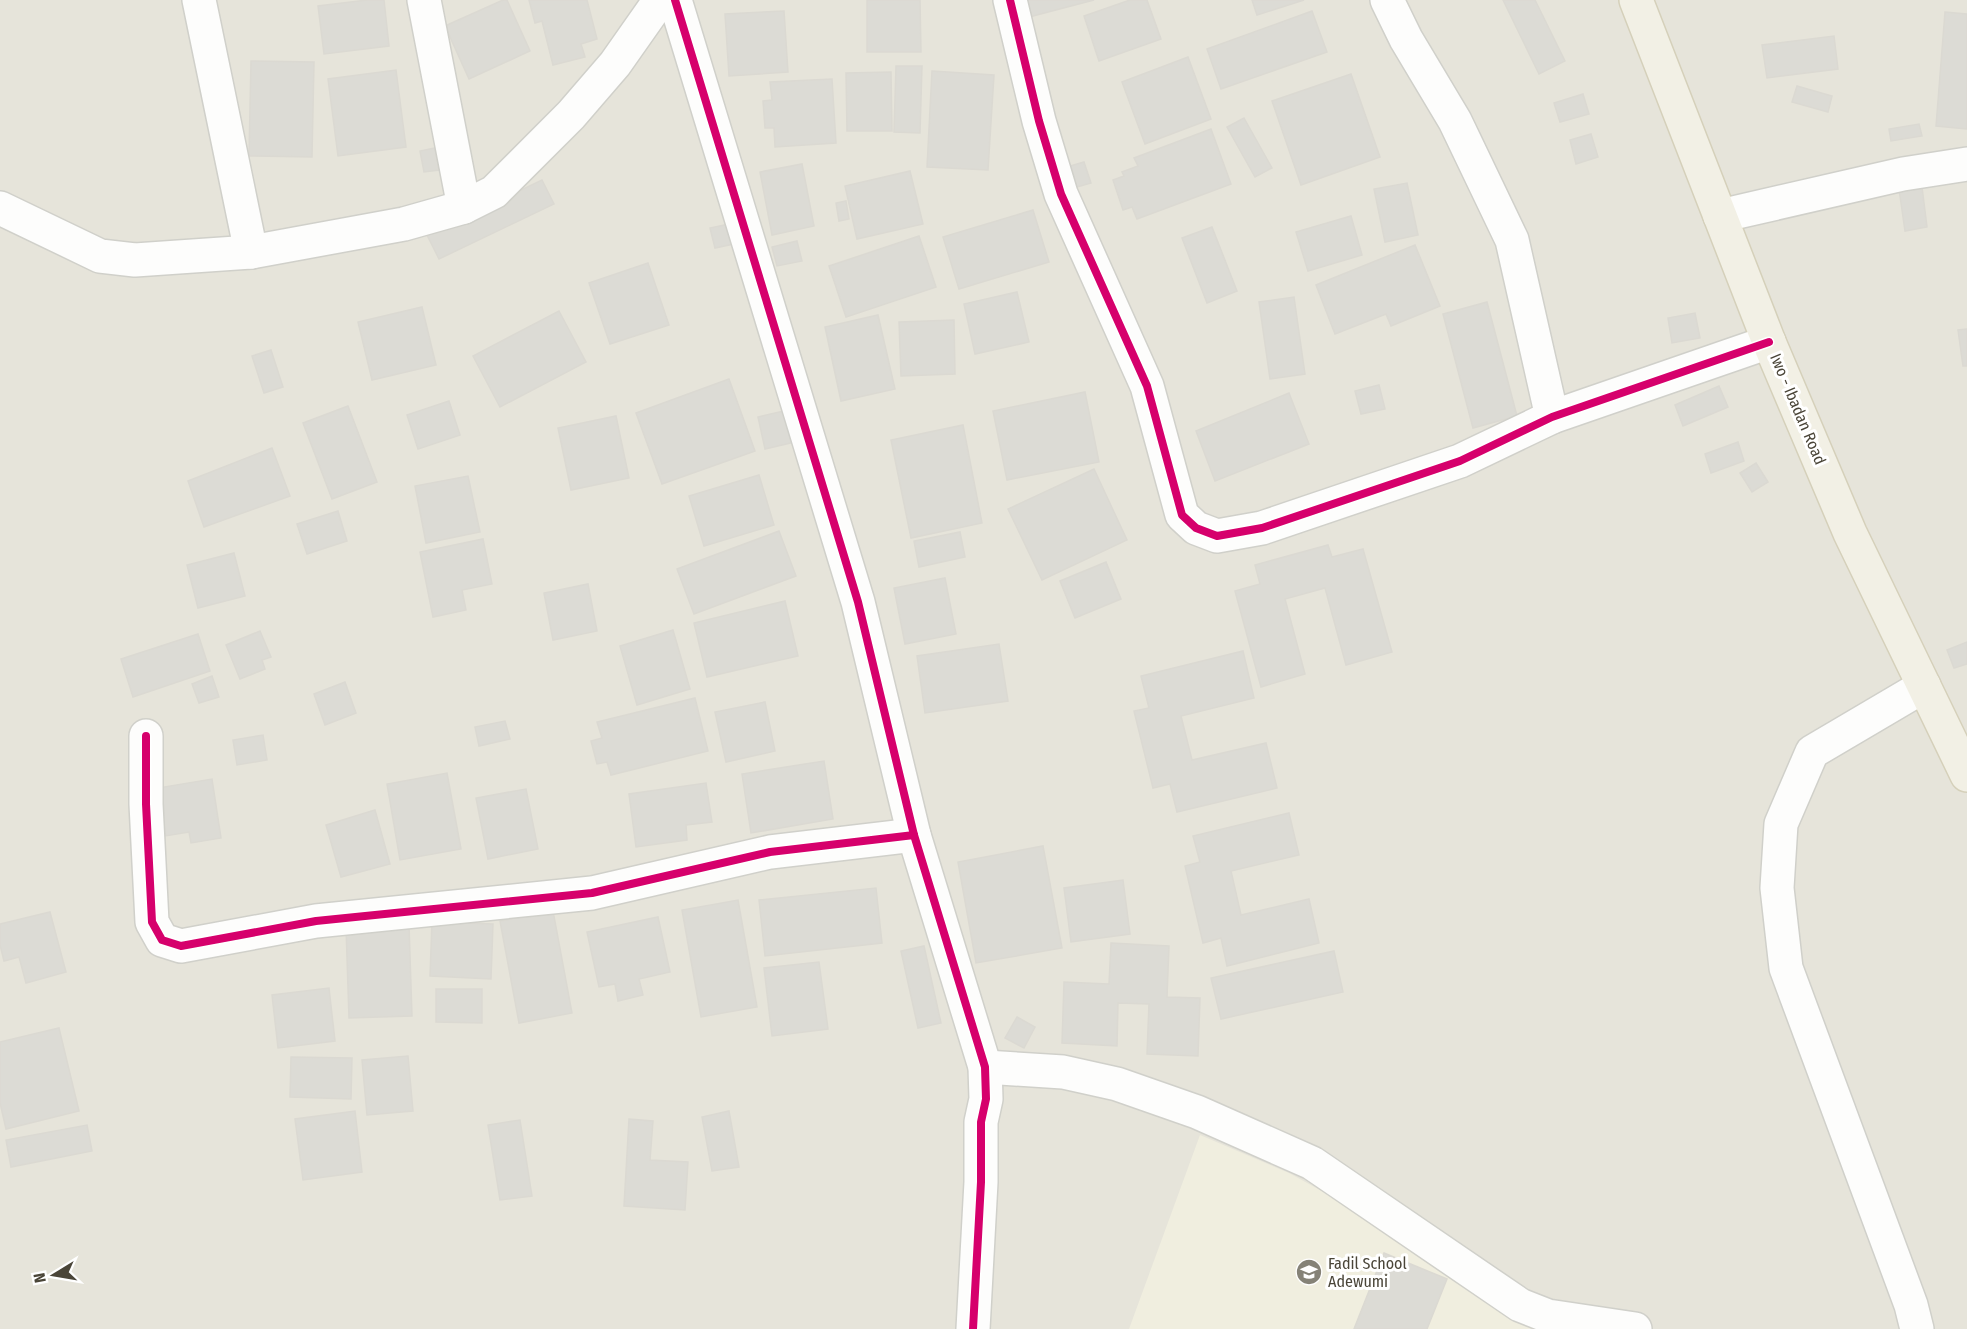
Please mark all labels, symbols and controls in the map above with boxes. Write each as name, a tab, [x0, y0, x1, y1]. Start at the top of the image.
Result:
street label: Iwo - Ibadan Road	[1766, 351, 1830, 467]
north arrow	[24, 1245, 84, 1305]
place label: Fadil School Adewumi	[1328, 1254, 1407, 1291]
school or university icon: Fadil School Adewumi	[1294, 1257, 1324, 1287]
text: N	[30, 1271, 50, 1284]

